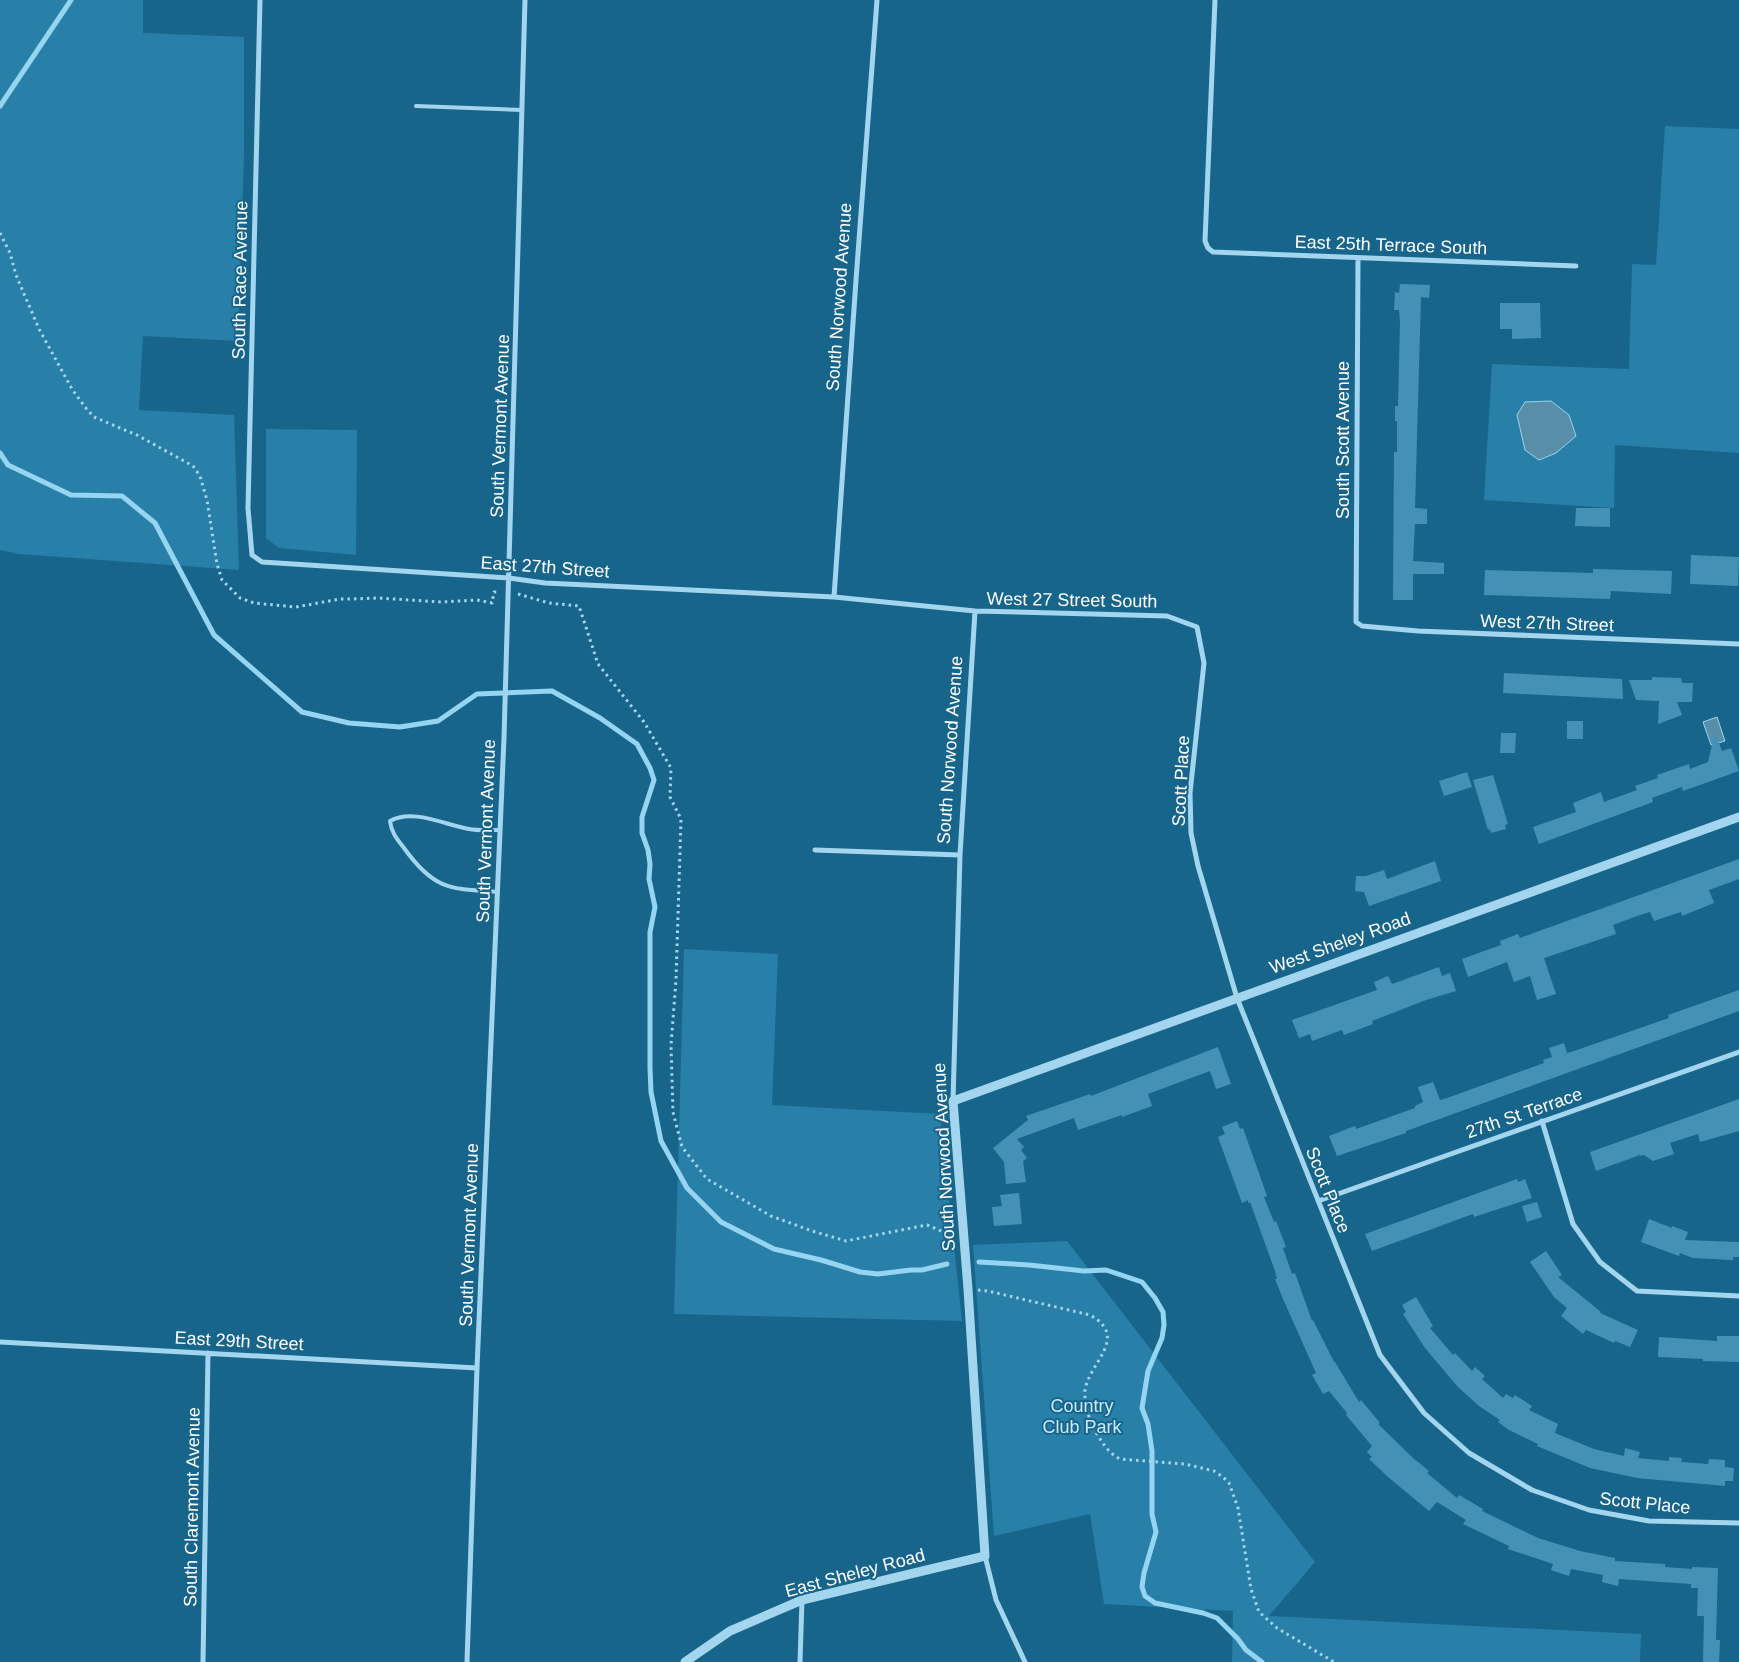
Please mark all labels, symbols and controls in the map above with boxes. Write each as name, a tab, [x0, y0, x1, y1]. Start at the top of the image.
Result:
street label: South Race Avenue	[229, 200, 251, 360]
street label: South Norwood Avenue	[822, 202, 856, 392]
street label: East 25th Terrace South	[1294, 232, 1488, 258]
street label: South Vermont Avenue	[487, 334, 513, 518]
street label: South Scott Avenue	[1333, 361, 1353, 519]
street label: East 27th Street	[480, 553, 610, 581]
street label: West 27 Street South	[986, 589, 1158, 611]
street label: West 27th Street	[1480, 611, 1614, 635]
street label: South Norwood Avenue	[933, 655, 967, 845]
street label: Scott Place	[1169, 735, 1193, 827]
street label: South Vermont Avenue	[473, 739, 499, 923]
street label: West Sheley Road	[1267, 908, 1413, 978]
street label: South Norwood Avenue	[929, 1062, 959, 1252]
street label: 27th St Terrace	[1463, 1084, 1585, 1142]
street label: South Vermont Avenue	[456, 1143, 482, 1327]
street label: Scott Place	[1302, 1144, 1354, 1236]
street label: East 29th Street	[174, 1328, 304, 1354]
park label: Country Club Park	[1042, 1396, 1123, 1437]
street label: South Claremont Avenue	[180, 1407, 204, 1607]
street label: Scott Place	[1599, 1488, 1691, 1518]
street label: East Sheley Road	[783, 1545, 927, 1601]

